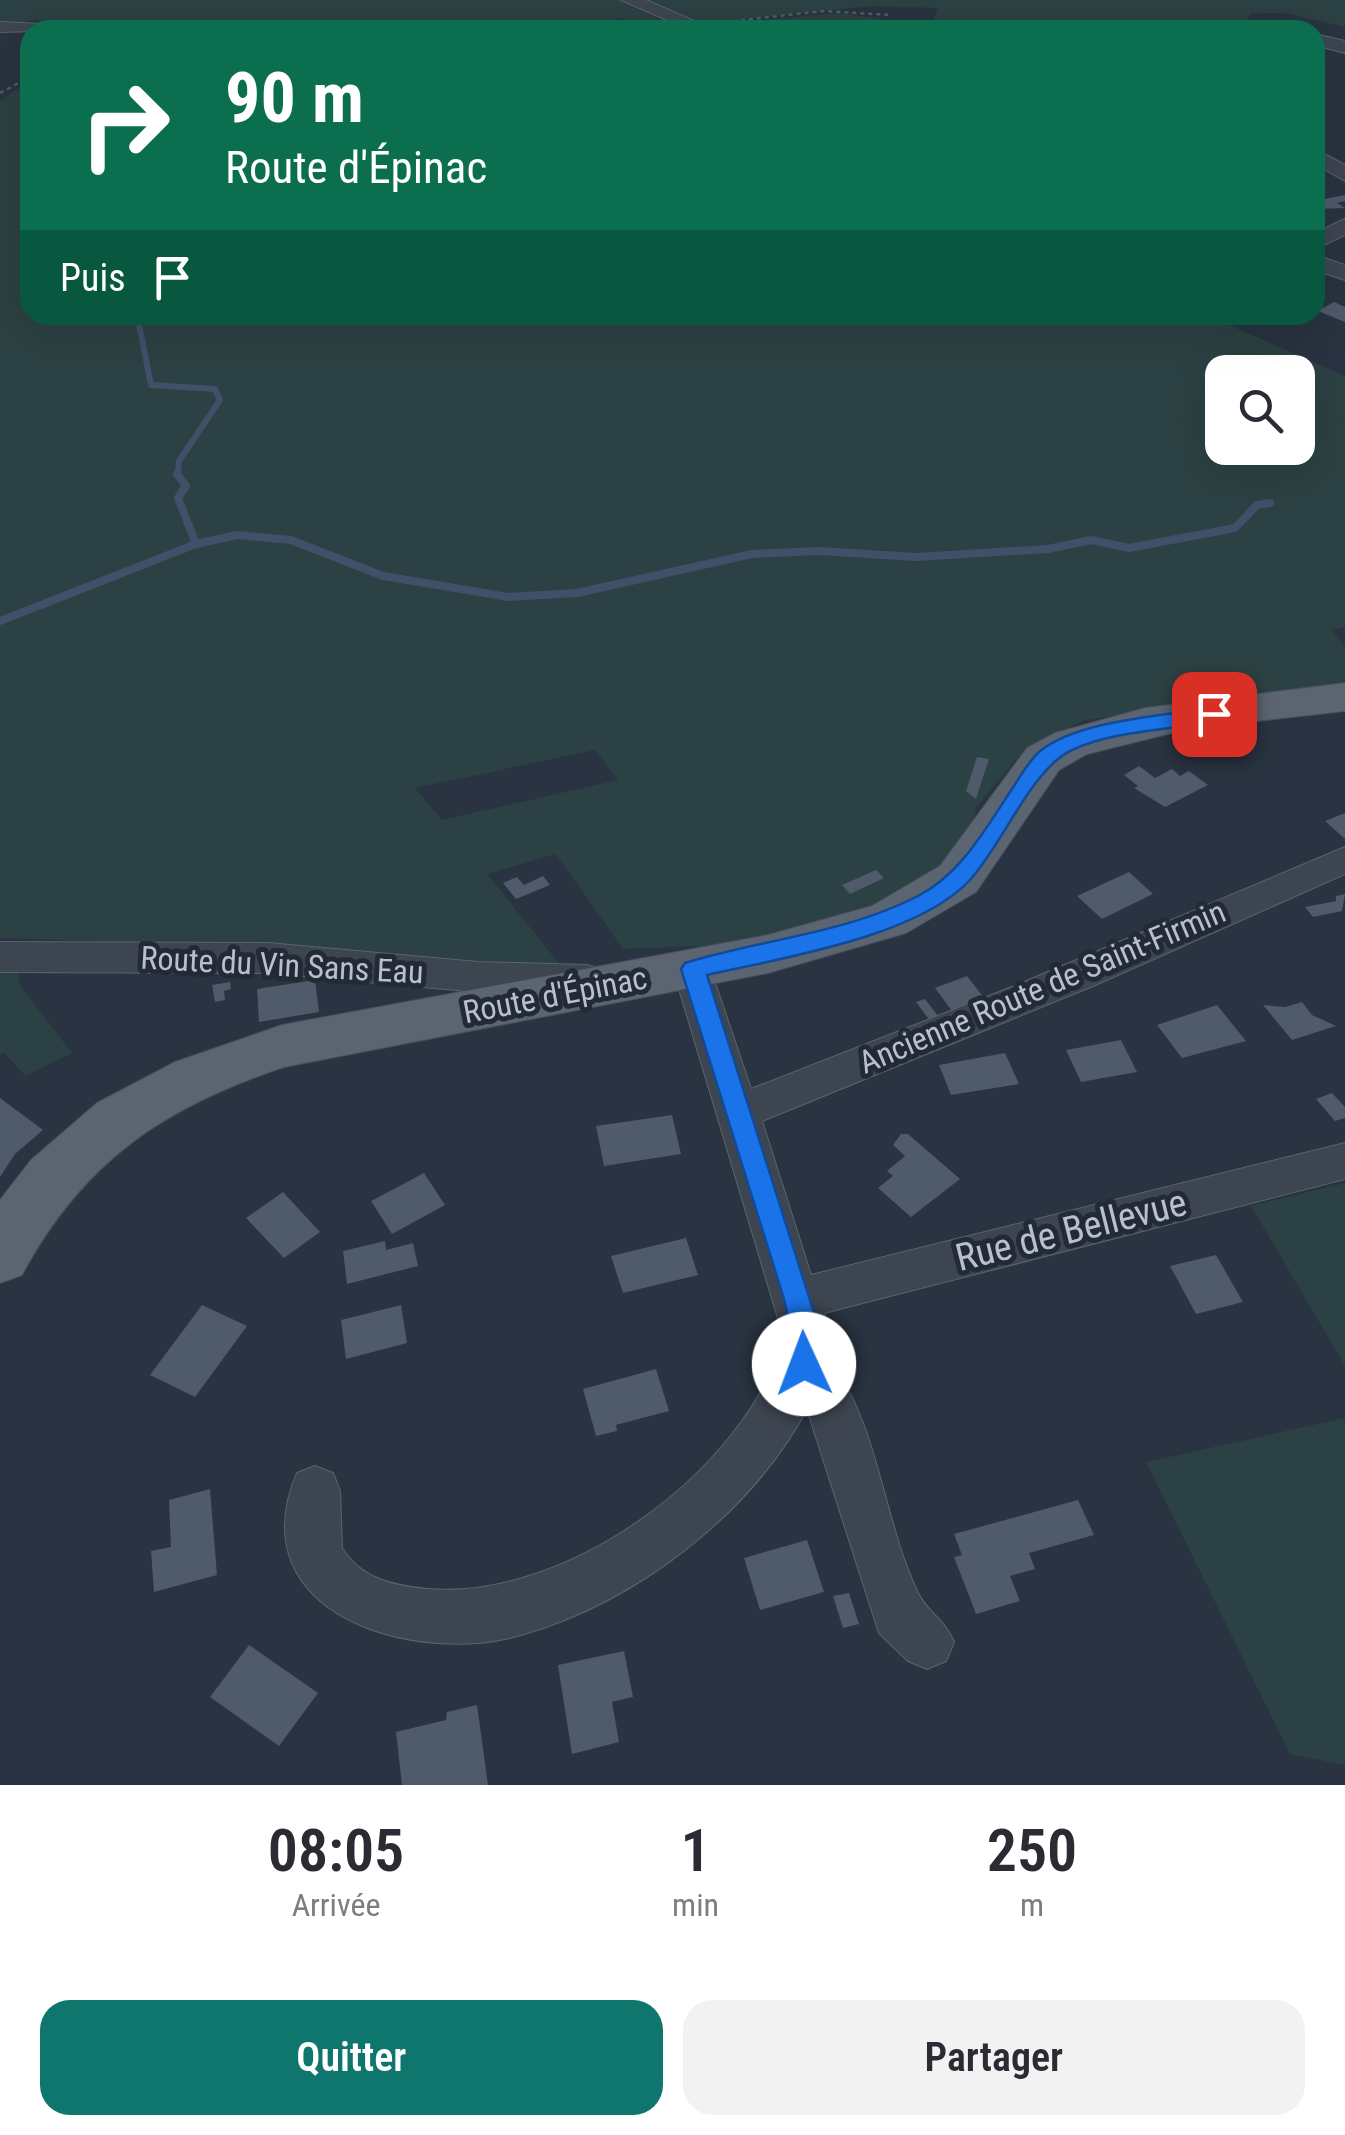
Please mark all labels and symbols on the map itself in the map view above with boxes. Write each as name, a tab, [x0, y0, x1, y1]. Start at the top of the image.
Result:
pin	[1172, 672, 1257, 757]
street label: Ancienne Route de Saint-Firmin	[853, 892, 1231, 1082]
street label: Route du Vin Sans Eau	[140, 939, 424, 991]
street label: Route d'Épinac	[460, 959, 650, 1031]
street label: Rue de Bellevue	[951, 1180, 1191, 1280]
position arrow	[752, 1312, 856, 1416]

